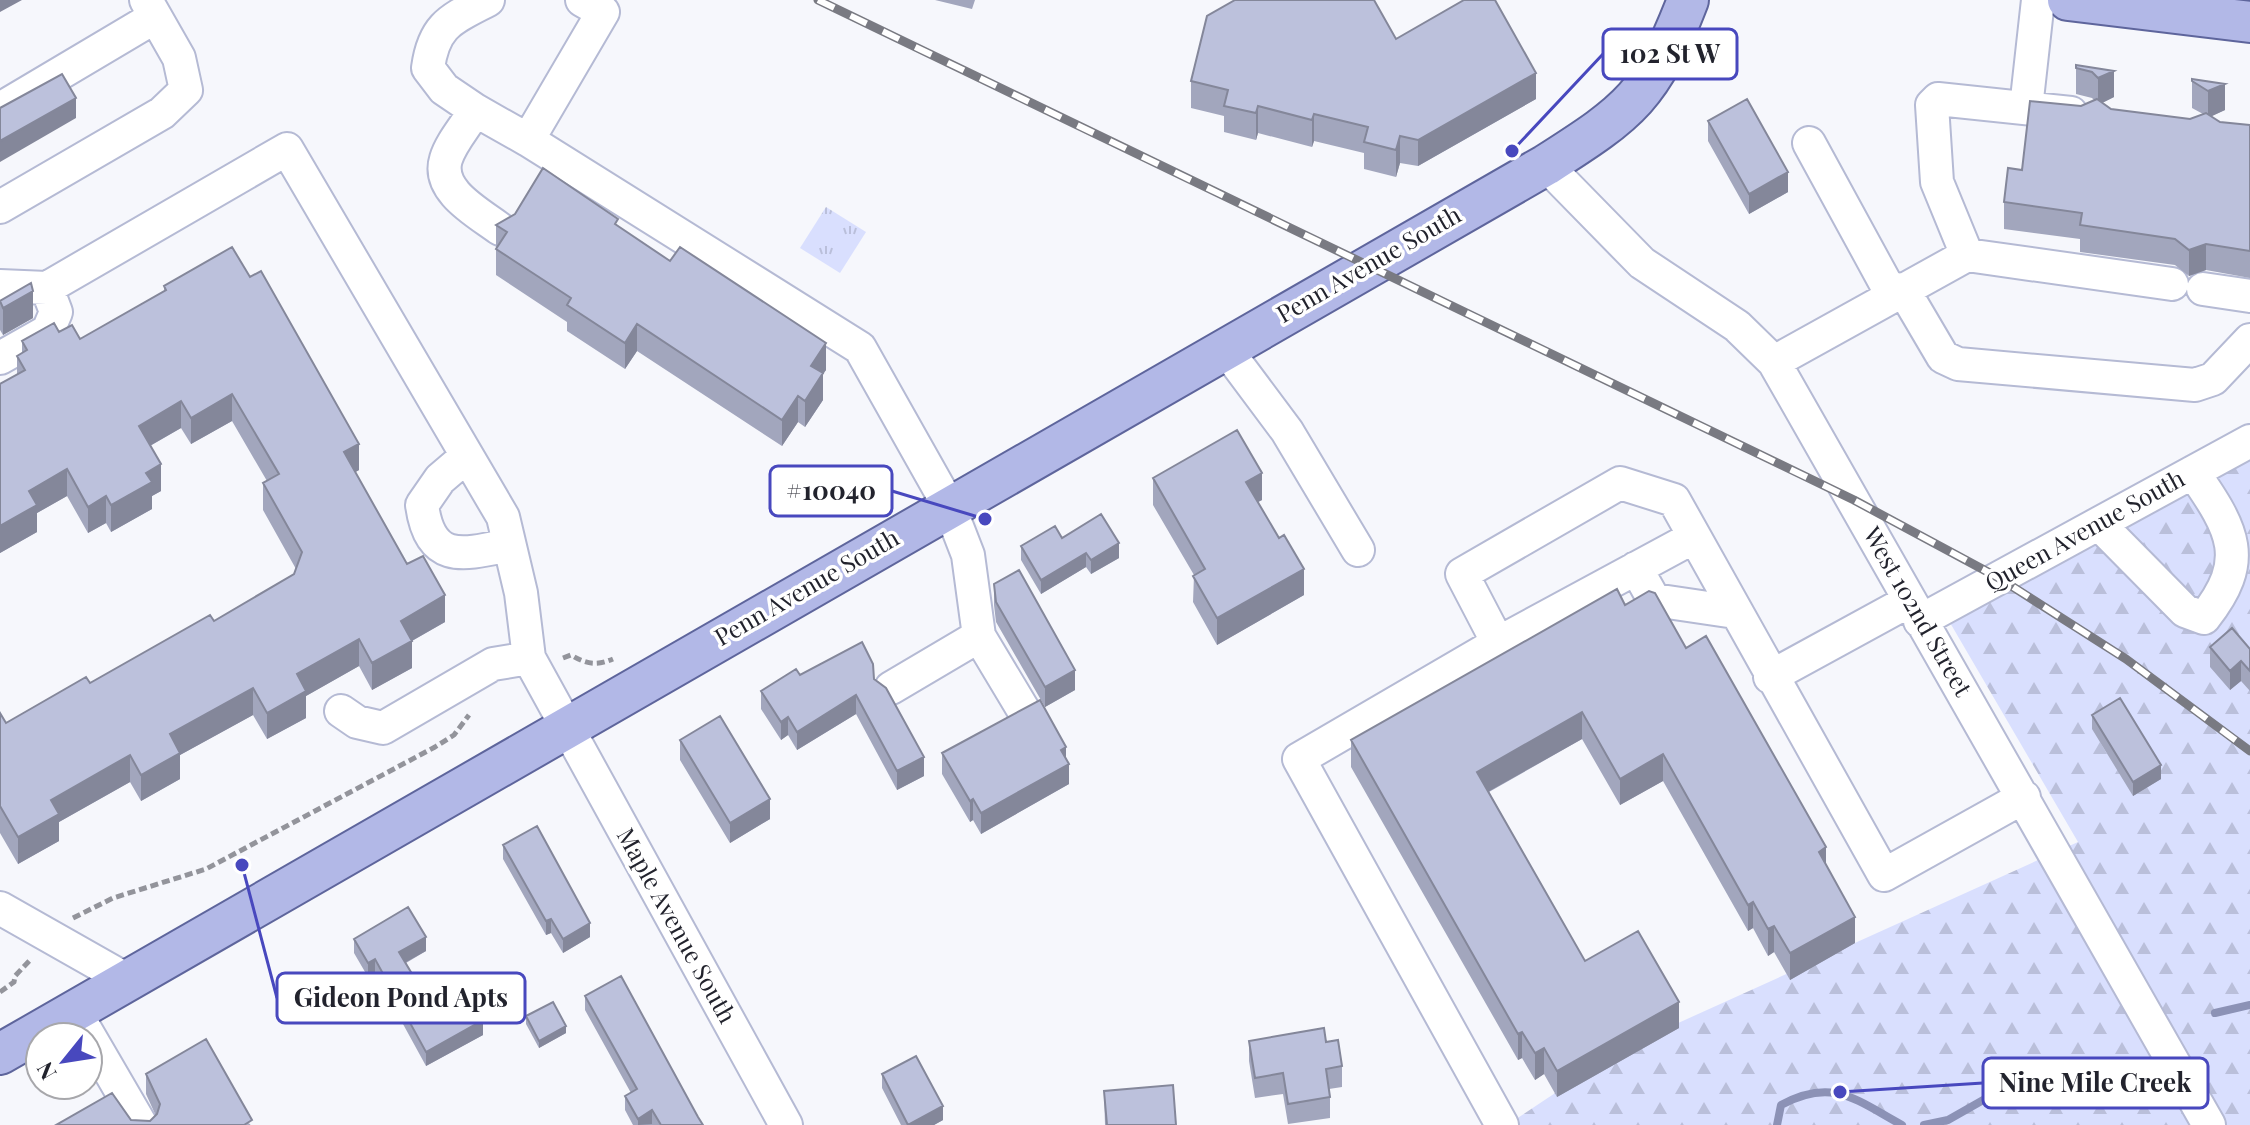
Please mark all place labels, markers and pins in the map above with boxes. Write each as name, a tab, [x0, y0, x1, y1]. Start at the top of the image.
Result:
callout: 102 St W	[1603, 29, 1737, 79]
callout: #10040	[770, 466, 892, 516]
callout: Gideon Pond Apts	[277, 973, 525, 1023]
callout: Nine Mile Creek	[1983, 1058, 2208, 1108]

